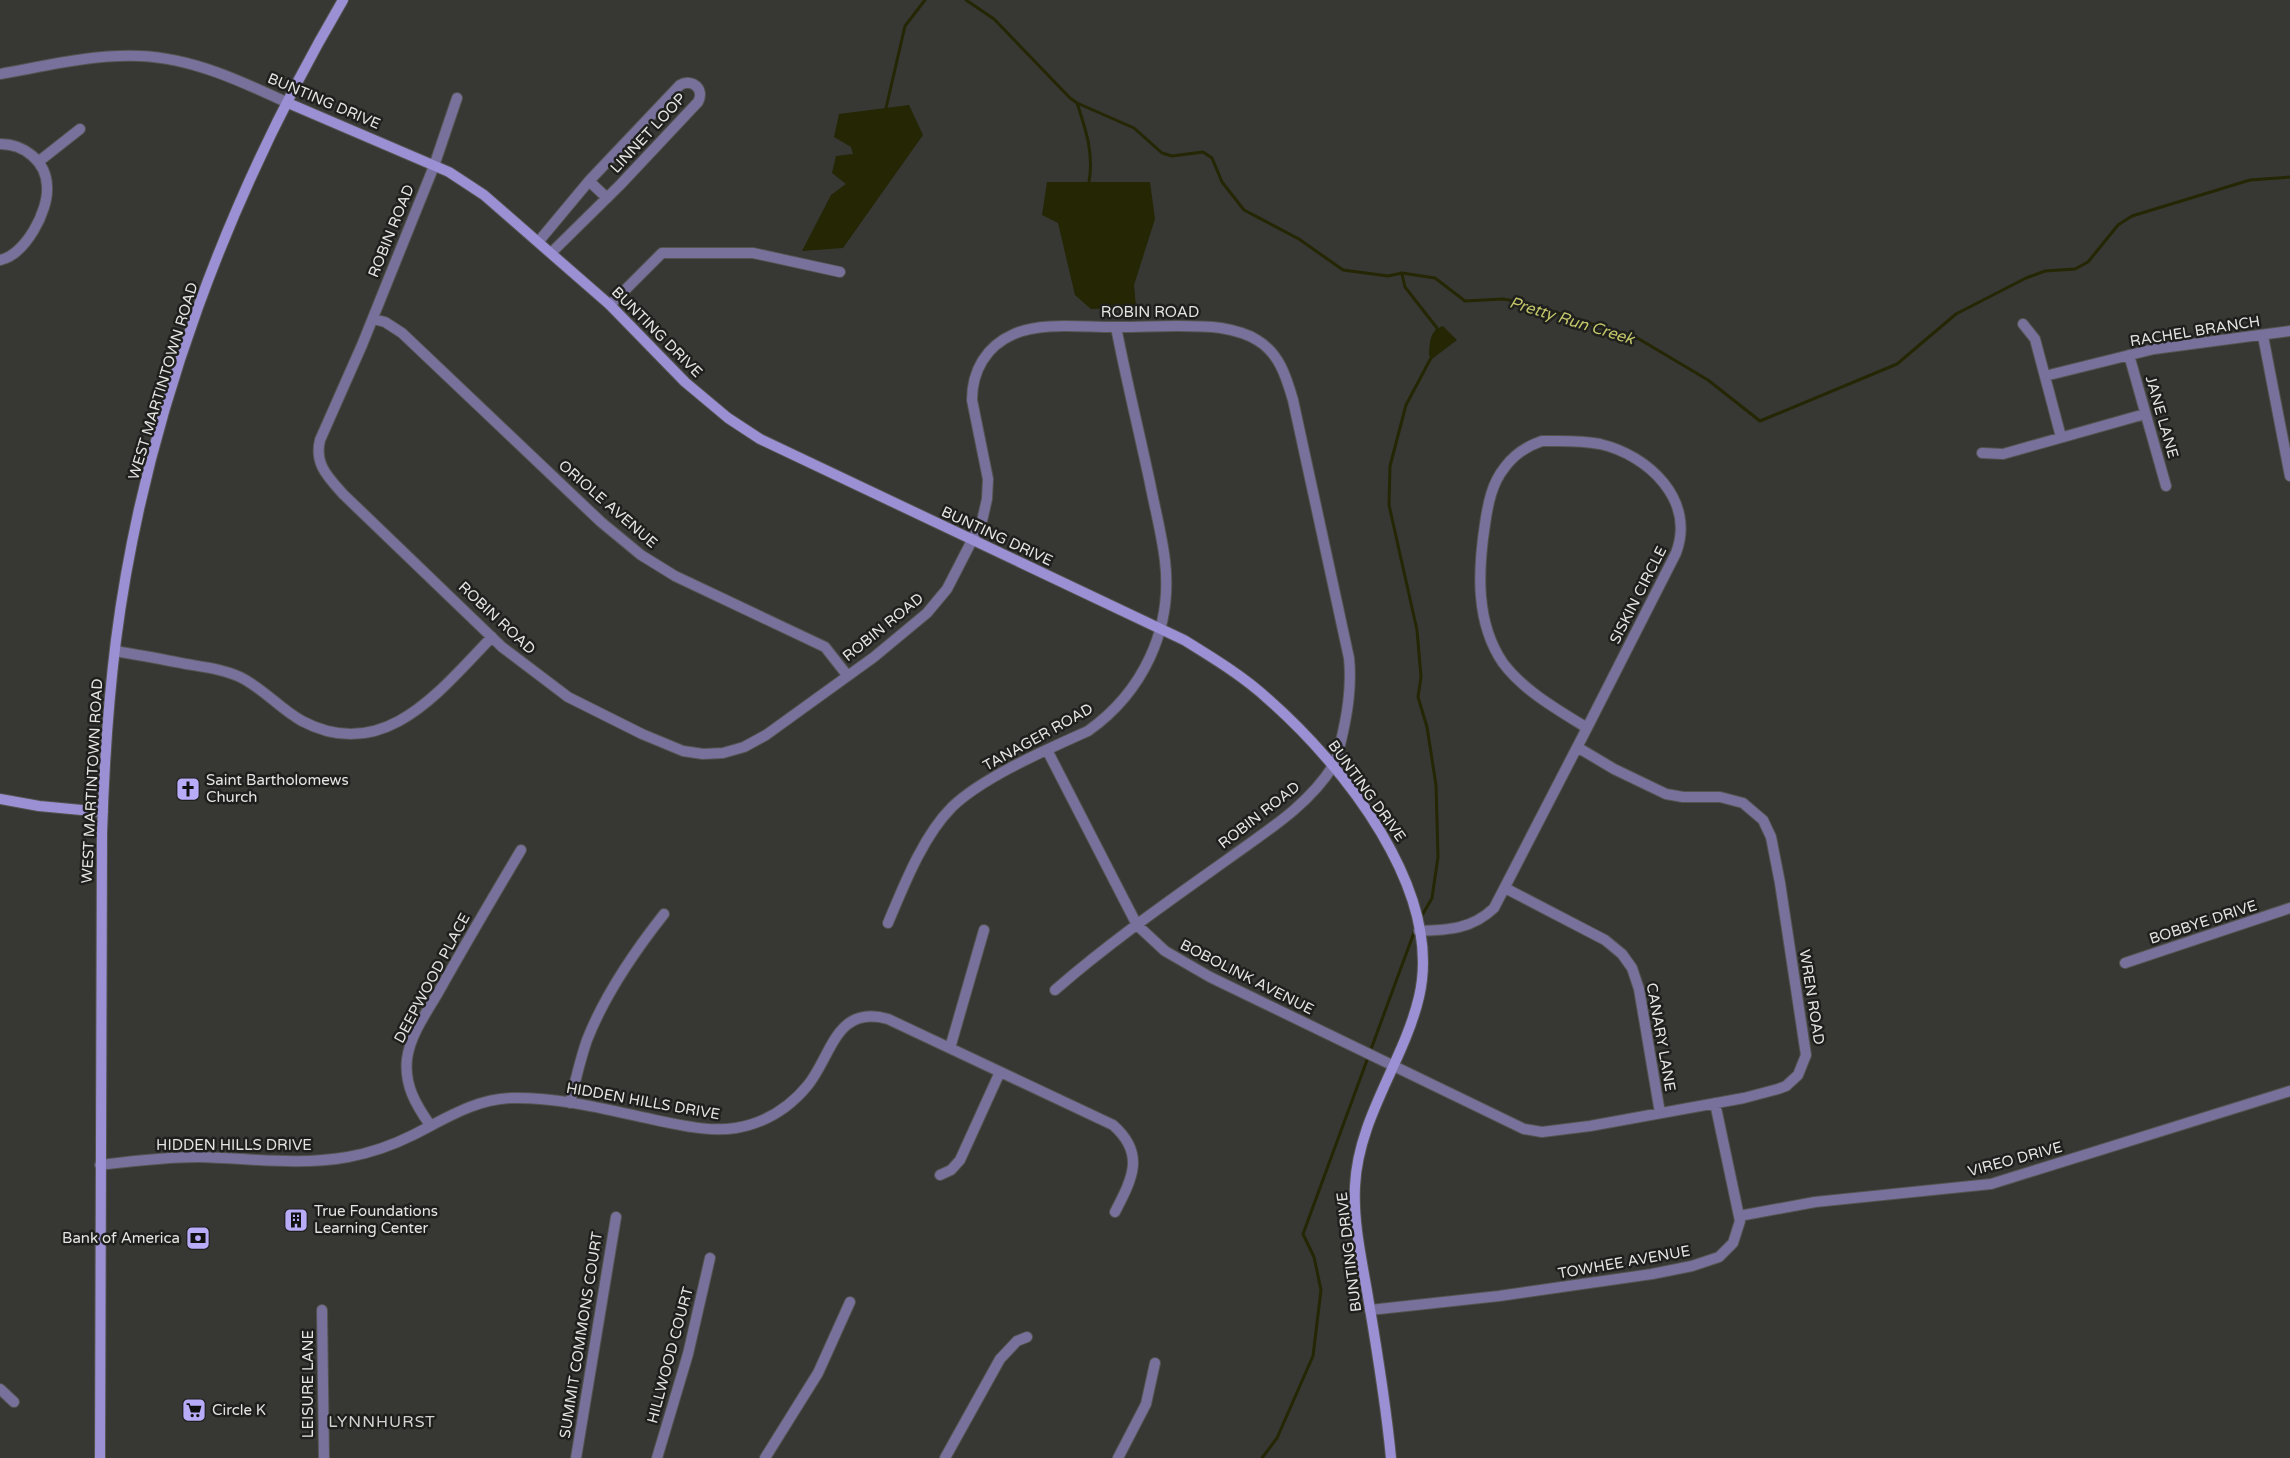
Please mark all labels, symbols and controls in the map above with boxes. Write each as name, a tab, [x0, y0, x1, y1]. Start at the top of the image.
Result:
street label: BUNTING DRIVE	[265, 69, 383, 133]
street label: LINNET LOOP	[606, 89, 690, 177]
street label: ROBIN ROAD	[364, 182, 418, 280]
street label: WEST MARTINTOWN ROAD	[124, 280, 202, 482]
street label: BUNTING DRIVE	[608, 283, 706, 381]
water label: Pretty Run Creek	[1507, 293, 1638, 350]
street label: ROBIN ROAD	[1101, 303, 1199, 321]
street label: RACHEL BRANCH	[2129, 312, 2261, 350]
street label: JANE LANE	[2142, 374, 2182, 460]
street label: ORIOLE AVENUE	[555, 456, 661, 552]
street label: BUNTING DRIVE	[938, 502, 1056, 570]
street label: SISKIN CIRCLE	[1606, 543, 1670, 647]
street label: ROBIN ROAD	[455, 578, 539, 658]
street label: ROBIN ROAD	[839, 589, 927, 665]
street label: WEST MARTINTOWN ROAD	[78, 678, 106, 884]
street label: TANAGER ROAD	[980, 699, 1096, 775]
street label: BUNTING DRIVE	[1324, 737, 1410, 845]
place label: Saint Bartholomews Church	[206, 771, 349, 806]
church icon: Saint Bartholomews Church	[175, 776, 201, 802]
street label: ROBIN ROAD	[1215, 778, 1303, 852]
street label: BOBBYE DRIVE	[2147, 896, 2259, 948]
street label: DEEPWOOD PLACE	[390, 910, 474, 1046]
street label: BOBOLINK AVENUE	[1177, 935, 1317, 1019]
street label: WREN ROAD	[1796, 948, 1828, 1046]
street label: CANARY LANE	[1643, 981, 1679, 1093]
street label: HIDDEN HILLS DRIVE	[565, 1079, 721, 1123]
street label: HIDDEN HILLS DRIVE	[156, 1136, 312, 1154]
street label: VIREO DRIVE	[1966, 1138, 2064, 1180]
street label: BUNTING DRIVE	[1333, 1191, 1365, 1313]
place label: True Foundations Learning Center	[314, 1202, 438, 1237]
building icon: True Foundations Learning Center	[283, 1207, 309, 1233]
bank icon: Bank of America	[185, 1225, 211, 1251]
place label: Bank of America	[62, 1229, 180, 1247]
street label: SUMMIT COMMONS COURT	[556, 1230, 606, 1440]
street label: TOWHEE AVENUE	[1556, 1242, 1692, 1282]
street label: HILLWOOD COURT	[643, 1285, 697, 1425]
street label: LEISURE LANE	[299, 1330, 317, 1438]
supermarket icon: Circle K	[181, 1397, 207, 1423]
place label: Circle K	[212, 1401, 266, 1419]
district label: LYNNHURST	[328, 1412, 436, 1432]

